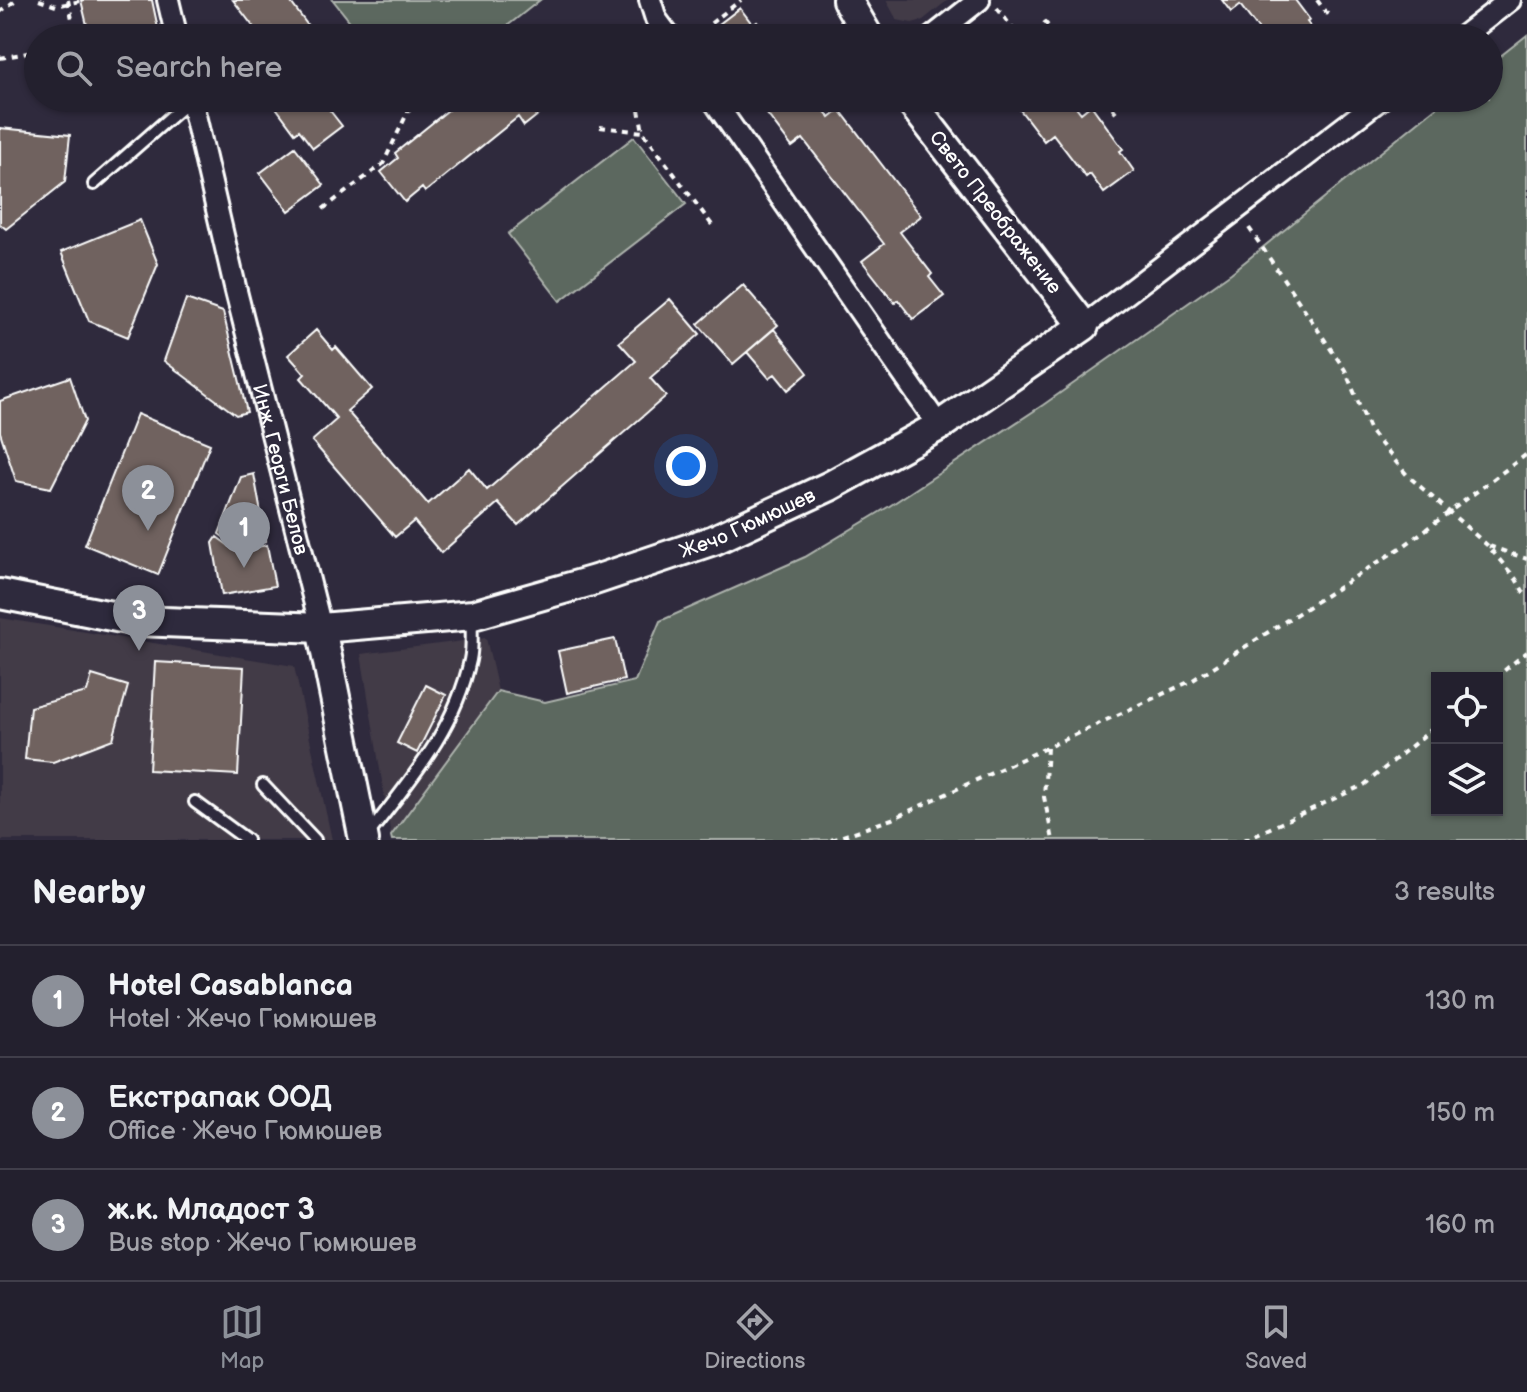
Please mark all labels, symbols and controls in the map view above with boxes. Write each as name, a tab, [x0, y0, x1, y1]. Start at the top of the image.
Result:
search box	[24, 24, 1503, 112]
icon: search	[52, 46, 96, 90]
text: Search here	[116, 50, 282, 86]
street label: Свето Преображение	[924, 126, 1066, 299]
street label: Инж. Георги Белов	[247, 382, 313, 558]
your location	[666, 446, 706, 486]
pin: 2	[122, 465, 174, 531]
street label: Жечо Гюмюшев	[677, 483, 820, 564]
pin: 1	[218, 502, 270, 568]
pin: 3	[113, 585, 165, 651]
map controls	[1431, 672, 1503, 816]
button: locate	[1431, 672, 1503, 744]
button: layers	[1431, 744, 1503, 816]
text: Nearby	[32, 872, 146, 913]
text: 3 results	[1394, 877, 1495, 908]
text: Hotel Casablanca	[108, 968, 353, 1004]
text: 1	[53, 986, 63, 1017]
text: 130 m	[1425, 986, 1495, 1017]
text: Hotel · Жечо Гюмюшев	[108, 1004, 376, 1035]
text: Екстрапак ООД	[108, 1080, 332, 1116]
text: 2	[50, 1098, 66, 1129]
text: 150 m	[1426, 1098, 1495, 1129]
text: Office · Жечо Гюмюшев	[108, 1116, 382, 1147]
text: ж.к. Младост 3	[108, 1192, 315, 1228]
text: 3	[50, 1210, 66, 1241]
text: 160 m	[1425, 1210, 1495, 1241]
text: Bus stop · Жечо Гюмюшев	[108, 1228, 417, 1259]
tab: Map	[220, 1300, 264, 1375]
tab: Directions	[704, 1300, 805, 1375]
tab: Saved	[1245, 1300, 1307, 1375]

